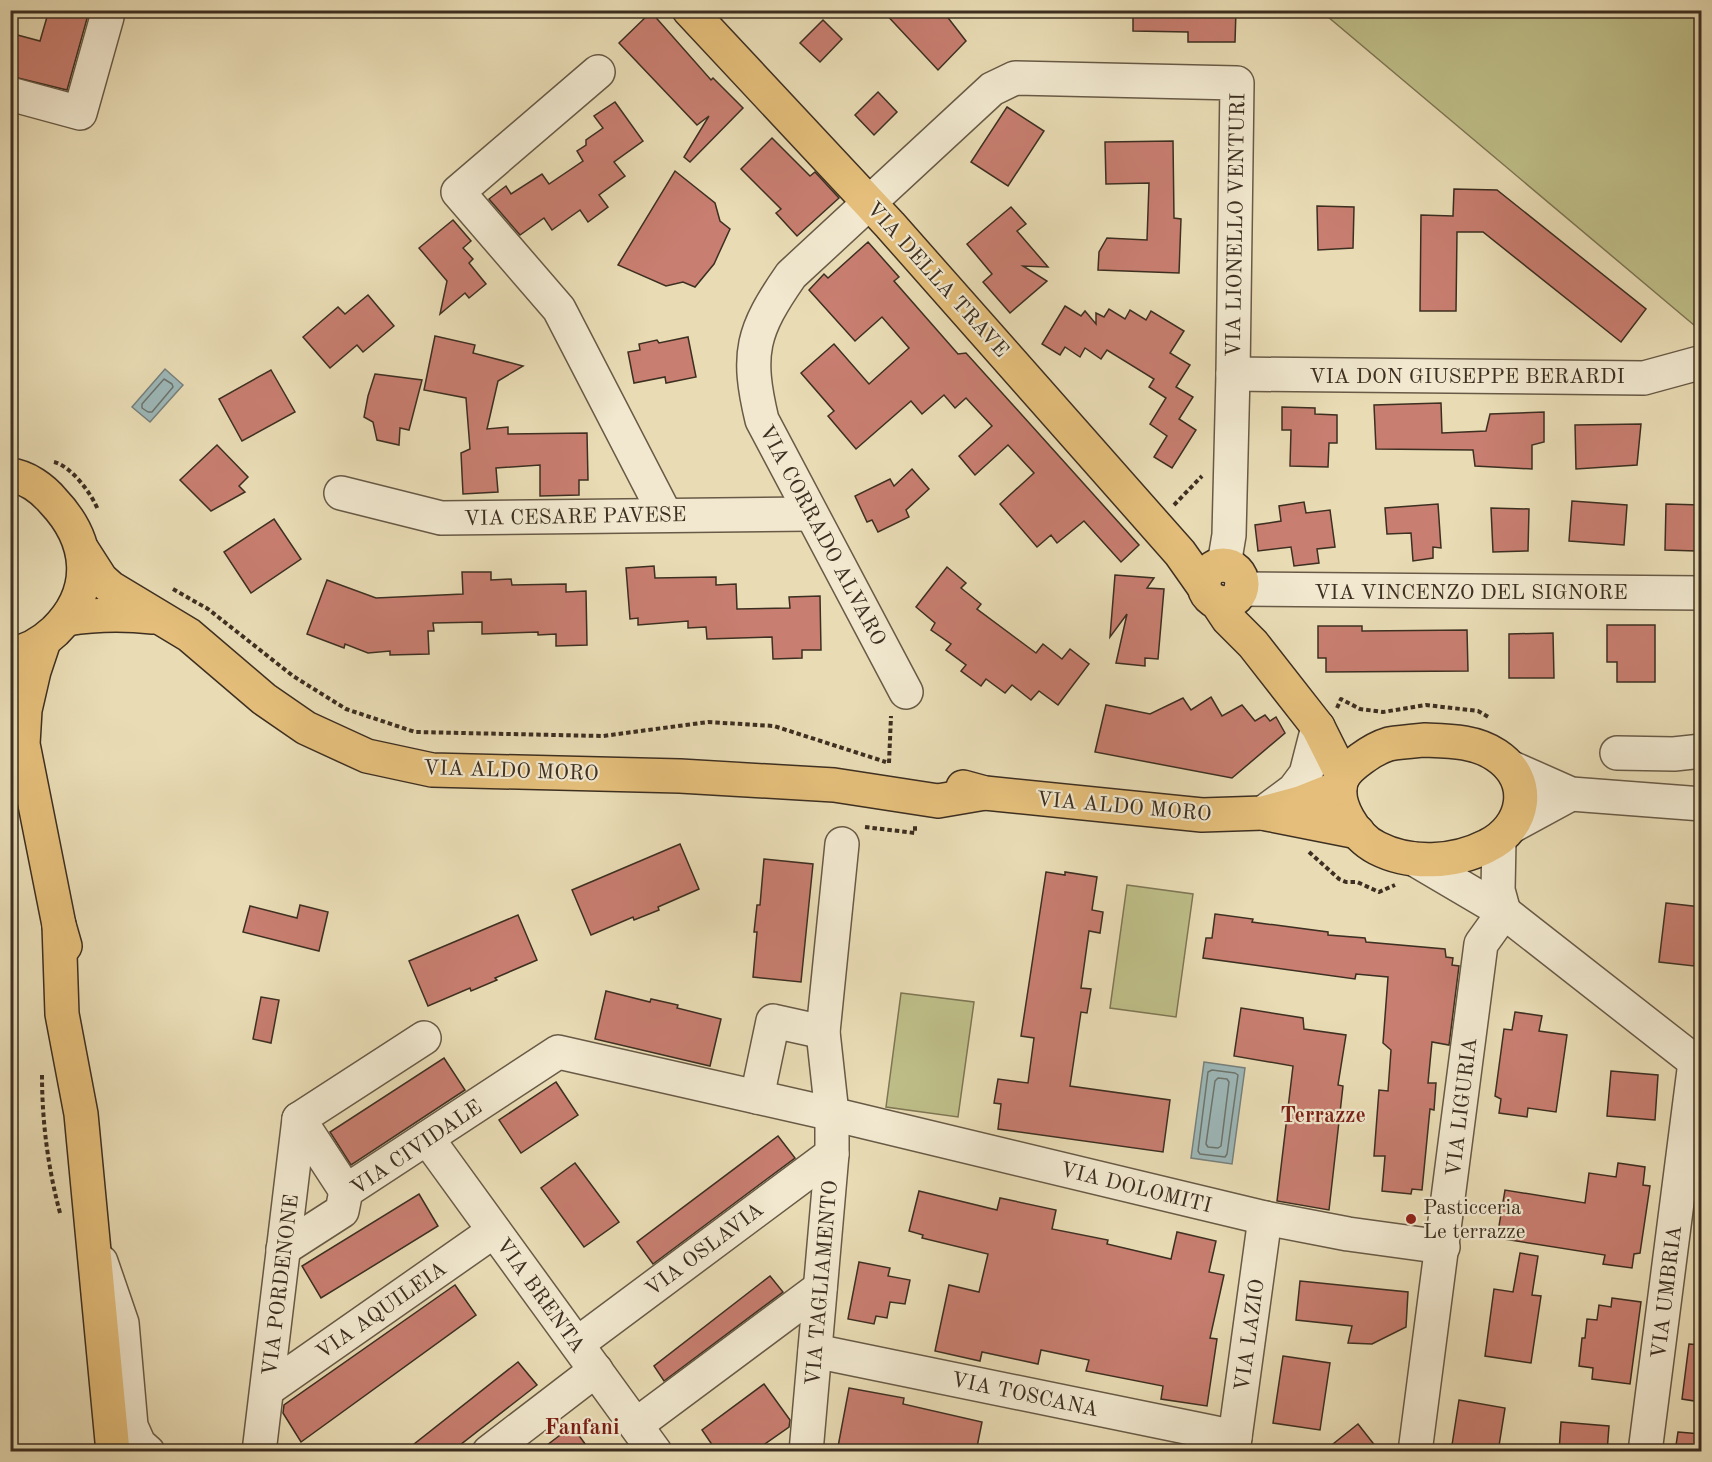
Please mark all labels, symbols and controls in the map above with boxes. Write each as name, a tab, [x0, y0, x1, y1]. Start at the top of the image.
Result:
street label: VIA LIONELLO VENTURI	[1224, 93, 1249, 357]
street label: VIA DELLA TRAVE	[862, 198, 1012, 362]
street label: VIA DON GIUSEPPE BERARDI	[1309, 367, 1625, 388]
street label: VIA CORRADO ALVARO	[755, 422, 889, 649]
street label: VIA CESARE PAVESE	[464, 505, 686, 530]
street label: VIA VINCENZO DEL SIGNORE	[1314, 583, 1628, 604]
street label: VIA ALDO MORO	[423, 758, 599, 785]
street label: VIA ALDO MORO	[1036, 789, 1212, 826]
street label: VIA LIGURIA	[1444, 1037, 1481, 1178]
street label: VIA CIVIDALE	[348, 1097, 486, 1200]
district label: Terrazze	[1280, 1105, 1366, 1127]
street label: VIA DOLOMITI	[1058, 1159, 1214, 1217]
street label: VIA TAGLIAMENTO	[803, 1179, 842, 1387]
street label: VIA PORDENONE	[260, 1193, 303, 1377]
place label: Pasticceria Le terrazze	[1423, 1198, 1525, 1243]
street label: VIA OSLAVIA	[642, 1199, 768, 1301]
marker: Pasticceria Le terrazze	[1404, 1212, 1418, 1226]
street label: VIA UMBRIA	[1649, 1224, 1686, 1360]
street label: VIA BRENTA	[491, 1235, 588, 1357]
street label: VIA AQUILEIA	[313, 1259, 451, 1364]
street label: VIA LAZIO	[1232, 1278, 1269, 1393]
street label: VIA TOSCANA	[949, 1370, 1100, 1421]
district label: Fanfani	[544, 1417, 620, 1439]

